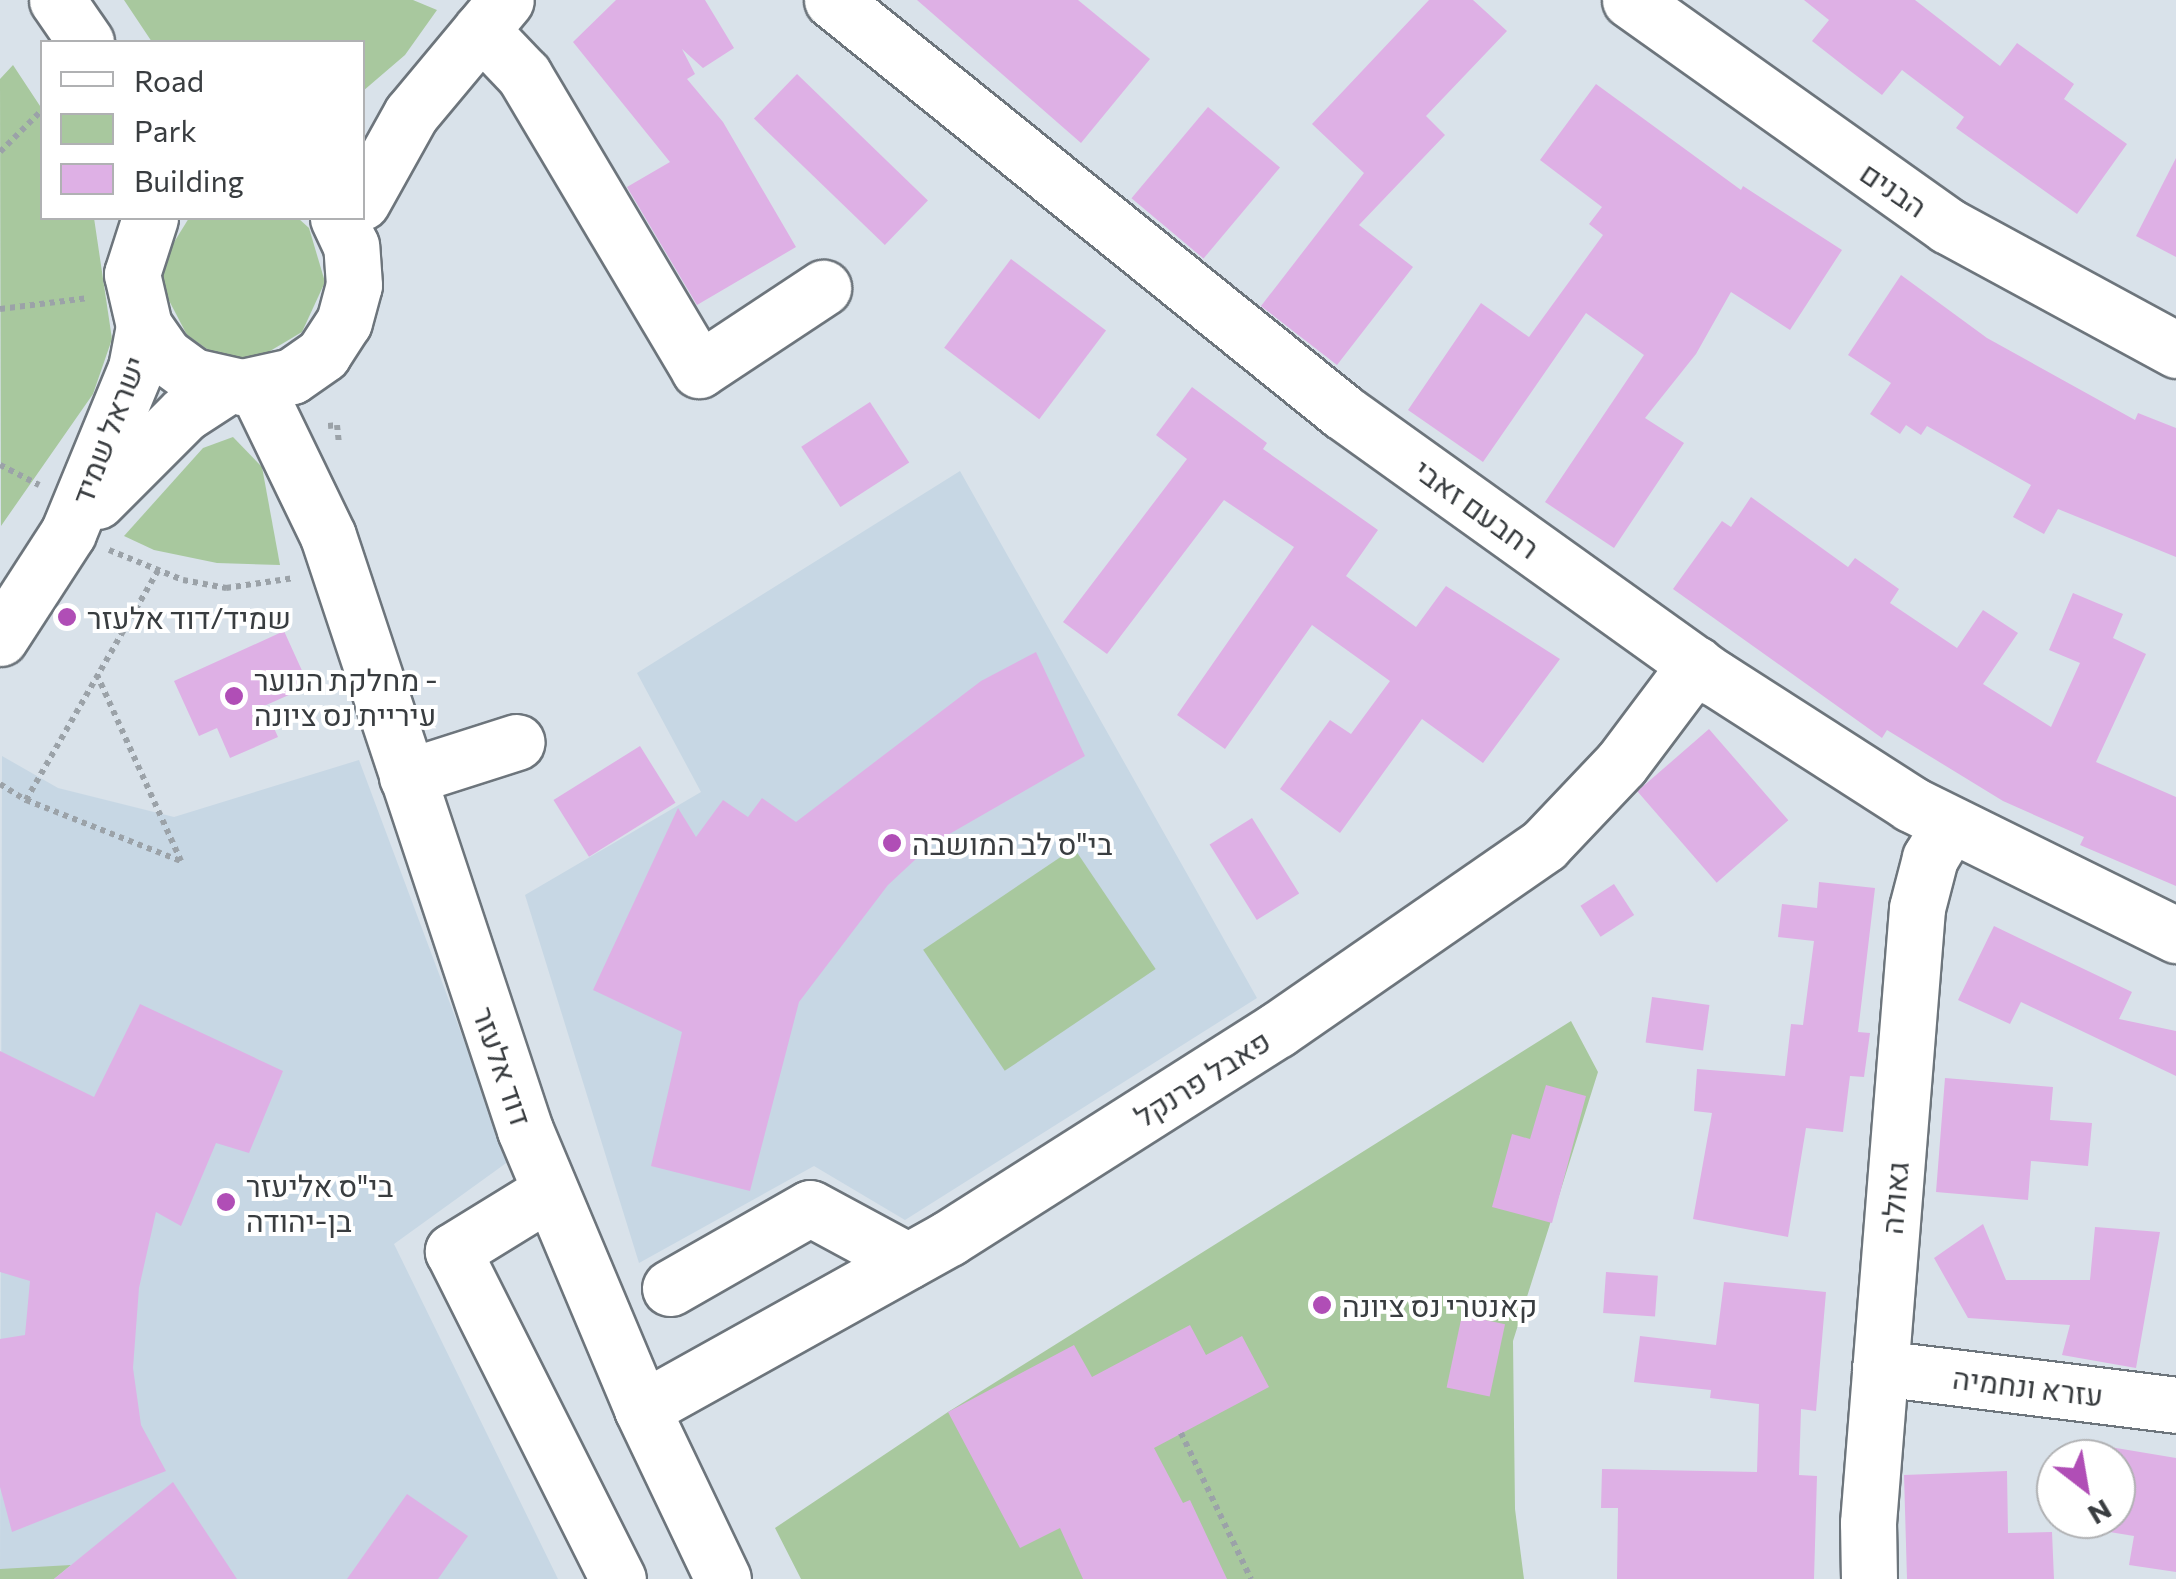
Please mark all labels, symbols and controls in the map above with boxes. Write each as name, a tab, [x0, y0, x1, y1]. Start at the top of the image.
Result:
legend	[40, 40, 365, 220]
text: Road	[134, 61, 204, 98]
text: Park	[134, 111, 197, 148]
street label: הבנים	[1854, 154, 1934, 224]
text: Building	[134, 161, 244, 198]
street label: ישראל שמיד	[63, 351, 153, 509]
street label: רחבעם זאבי	[1408, 451, 1546, 565]
place label: שמיד/דוד אלעזר	[87, 599, 291, 635]
marker: שמיד/דוד אלעזר	[56, 606, 78, 628]
place label: מחלקת הנוער - עיריית נס ציונה	[254, 661, 438, 732]
marker: מחלקת הנוער - עיריית נס ציונה	[223, 685, 245, 707]
place label: בי"ס לב המושבה	[912, 825, 1113, 861]
marker: בי"ס לב המושבה	[881, 832, 903, 854]
street label: דוד אלעזר	[466, 1002, 540, 1130]
street label: פאבל פרנקל	[1127, 1022, 1277, 1134]
street label: גאולה	[1873, 1160, 1915, 1236]
place label: בי"ס אליעזר בן-יהודה	[246, 1167, 393, 1238]
marker: בי"ס אליעזר בן-יהודה	[215, 1191, 237, 1213]
place label: קאנטרי נס ציונה	[1342, 1287, 1537, 1323]
marker: קאנטרי נס ציונה	[1311, 1294, 1333, 1316]
street label: עזרא ונחמיה	[1951, 1359, 2105, 1413]
north arrow	[2036, 1439, 2136, 1539]
text: N	[2083, 1493, 2118, 1533]

